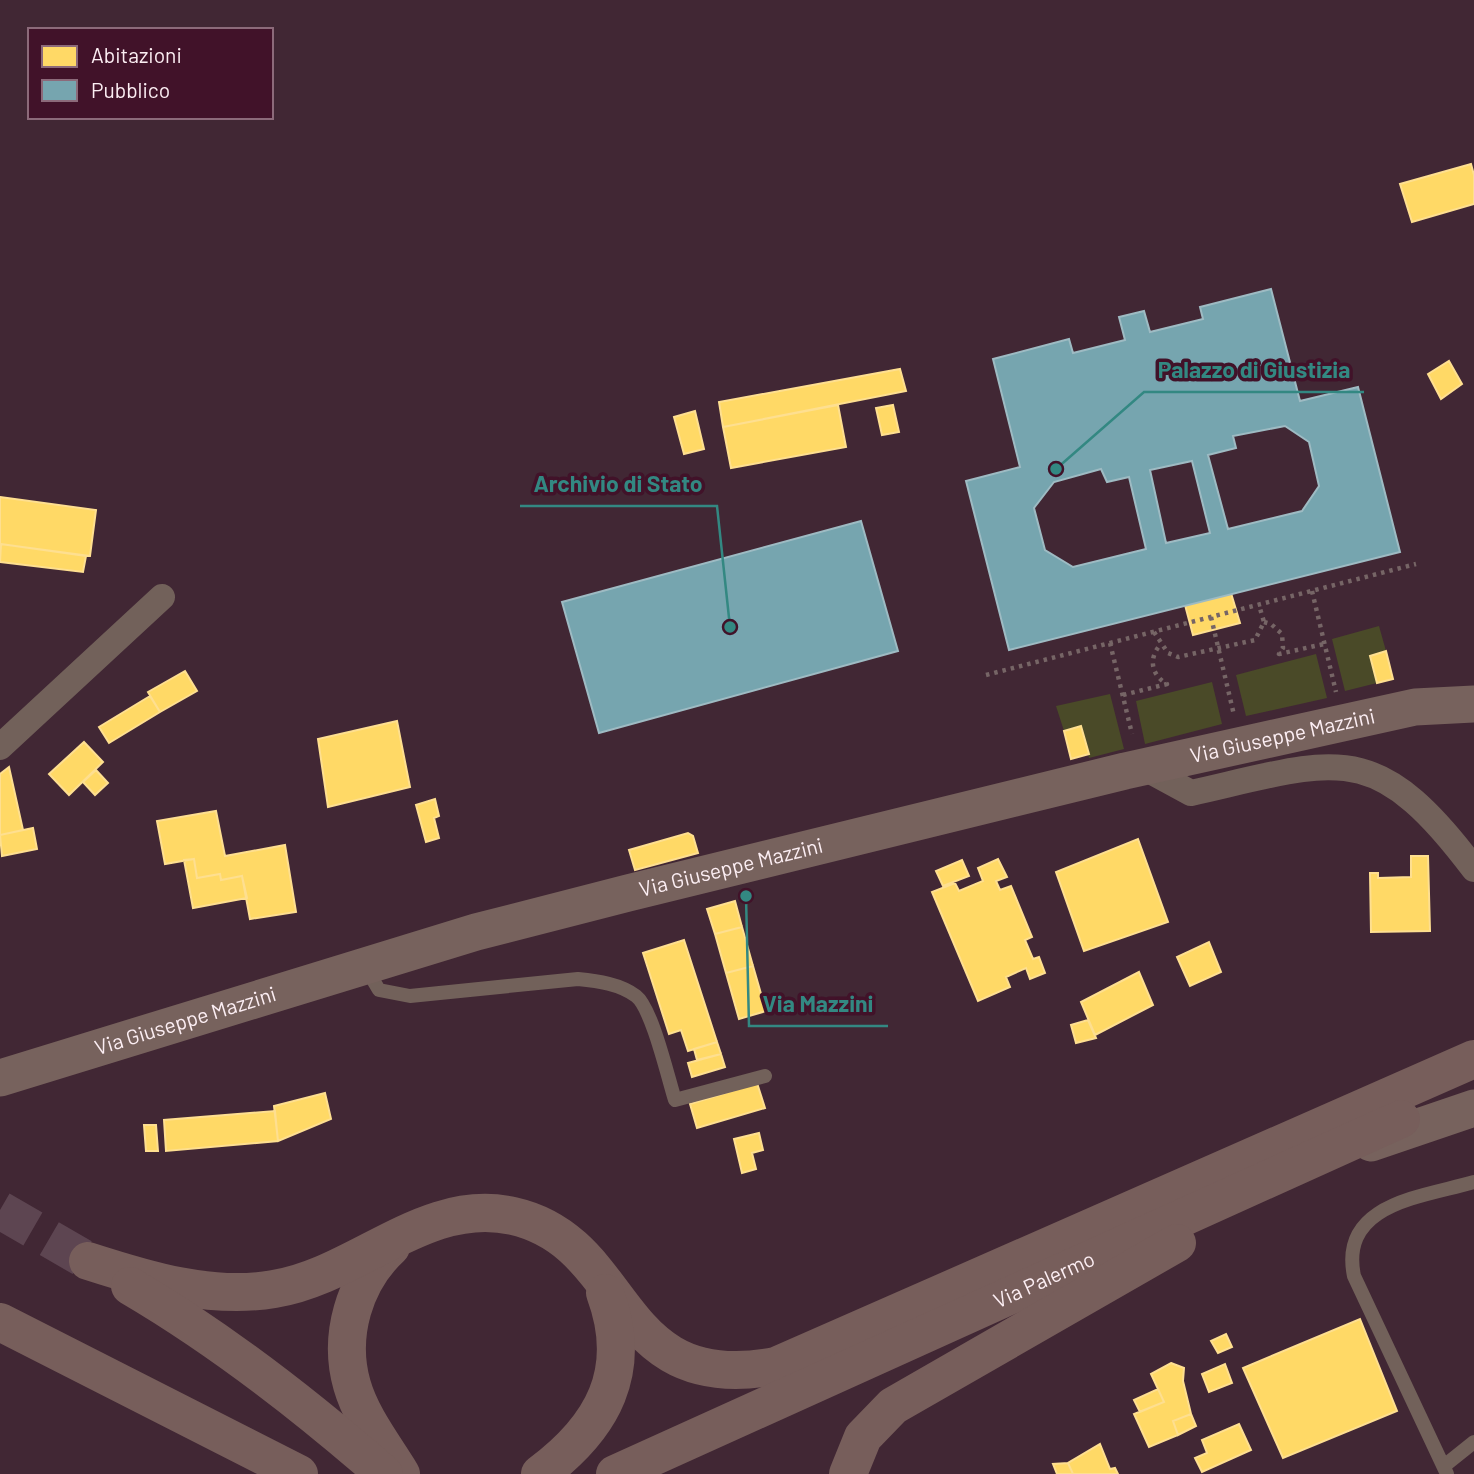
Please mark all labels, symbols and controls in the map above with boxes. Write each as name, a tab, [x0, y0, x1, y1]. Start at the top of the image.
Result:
legend	[28, 28, 273, 119]
text: Abitazioni	[91, 42, 182, 67]
text: Pubblico	[91, 77, 170, 102]
callout: Palazzo di Giustizia	[1144, 348, 1364, 392]
text: Palazzo di Giustizia	[1158, 355, 1350, 383]
callout: Archivio di Stato	[520, 462, 717, 506]
text: Archivio di Stato	[533, 469, 703, 497]
street label: Via Giuseppe Mazzini	[1188, 702, 1377, 767]
street label: Via Giuseppe Mazzini	[636, 832, 825, 901]
street label: Via Giuseppe Mazzini	[91, 980, 279, 1059]
callout: Via Mazzini	[749, 982, 888, 1026]
text: Via Mazzini	[763, 989, 873, 1017]
street label: Via Palermo	[989, 1245, 1098, 1312]

